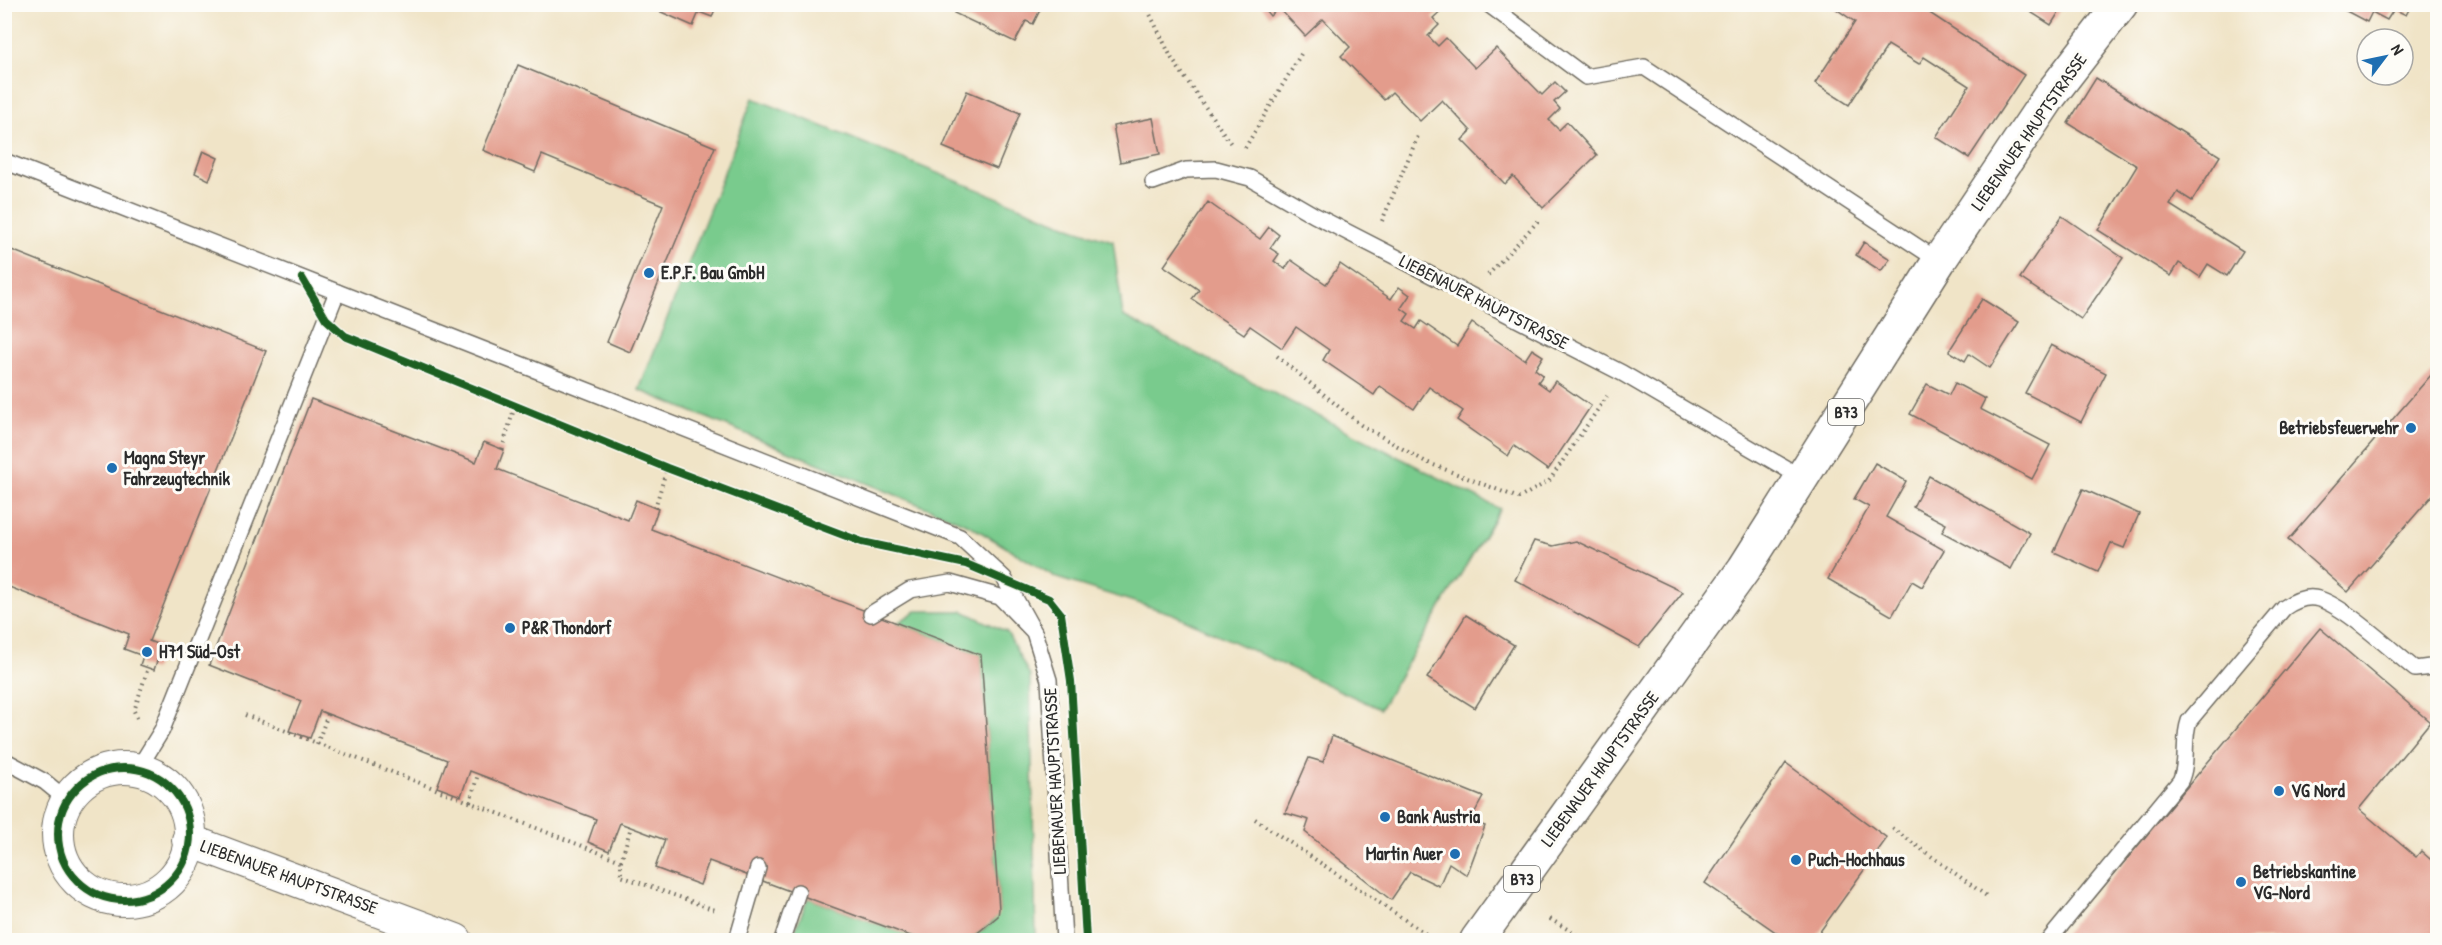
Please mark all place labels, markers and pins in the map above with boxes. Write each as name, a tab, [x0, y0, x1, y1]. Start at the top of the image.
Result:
place label: E.P.F. Bau GmbH	[661, 260, 765, 285]
marker: E.P.F. Bau GmbH	[642, 266, 656, 280]
place label: Betriebsfeuerwehr	[2279, 415, 2399, 440]
marker: Betriebsfeuerwehr	[2404, 421, 2418, 435]
place label: Magna Steyr Fahrzeugtechnik	[123, 445, 230, 492]
marker: Magna Steyr Fahrzeugtechnik	[105, 461, 119, 475]
place label: P&R Thondorf	[522, 615, 612, 640]
marker: P&R Thondorf	[503, 621, 517, 635]
place label: H71 Süd-Ost	[159, 639, 241, 664]
marker: H71 Süd-Ost	[140, 645, 154, 659]
place label: VG Nord	[2291, 778, 2345, 803]
marker: VG Nord	[2272, 784, 2286, 798]
place label: Bank Austria	[1397, 804, 1481, 829]
marker: Bank Austria	[1378, 810, 1392, 824]
place label: Martin Auer	[1366, 841, 1443, 866]
marker: Martin Auer	[1448, 847, 1462, 861]
place label: Puch-Hochhaus	[1808, 847, 1905, 872]
marker: Puch-Hochhaus	[1789, 853, 1803, 867]
place label: Betriebskantine VG-Nord	[2253, 859, 2357, 905]
marker: Betriebskantine VG-Nord	[2234, 875, 2248, 889]

